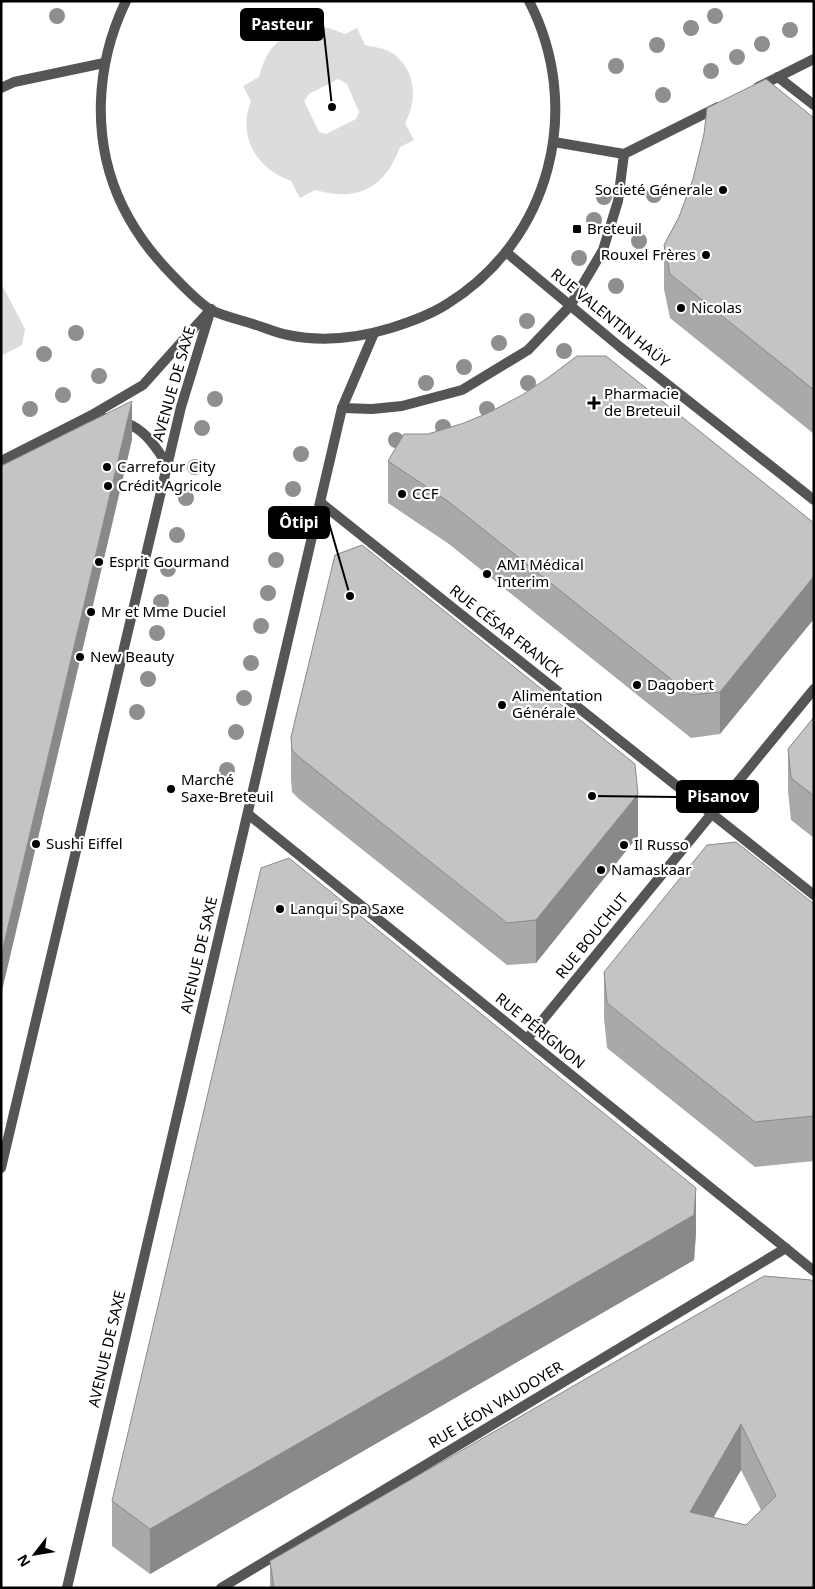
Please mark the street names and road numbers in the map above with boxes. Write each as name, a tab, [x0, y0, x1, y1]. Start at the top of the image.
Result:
street label: RUE VALENTIN HAÜY	[547, 263, 674, 372]
street label: AVENUE DE SAXE	[147, 324, 199, 444]
street label: RUE CÉSAR FRANCK	[446, 580, 568, 681]
street label: RUE BOUCHUT	[550, 888, 632, 982]
street label: AVENUE DE SAXE	[175, 895, 221, 1015]
street label: RUE PÉRIGNON	[492, 988, 590, 1073]
street label: AVENUE DE SAXE	[83, 1289, 129, 1409]
street label: RUE LÉON VAUDOYER	[425, 1356, 567, 1452]

